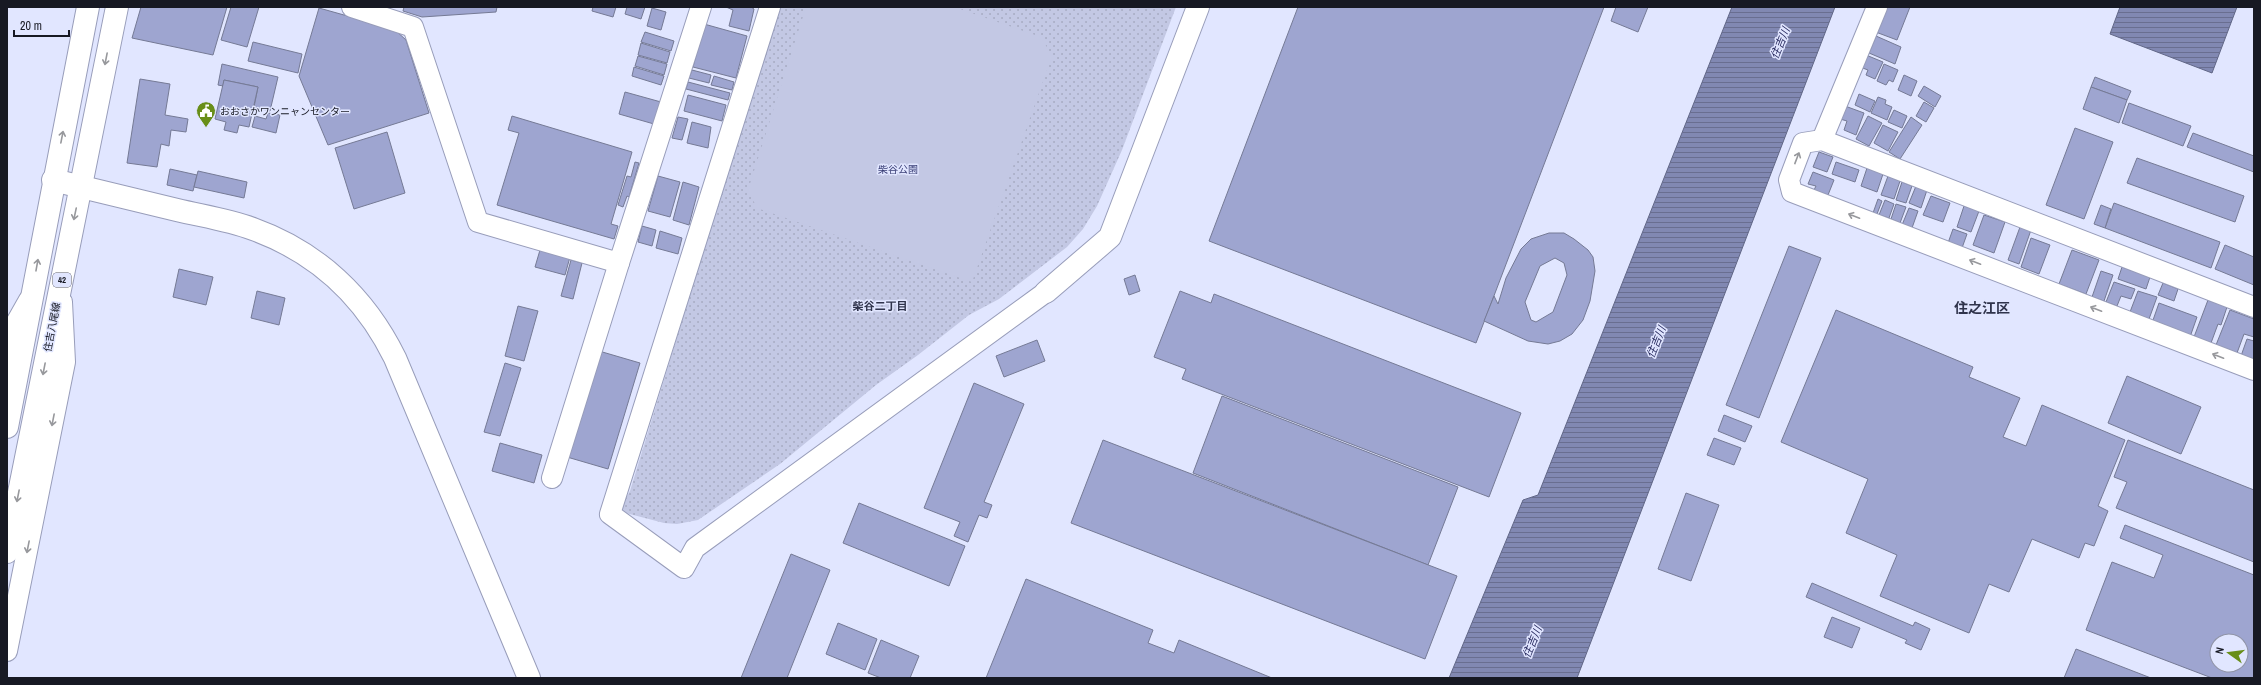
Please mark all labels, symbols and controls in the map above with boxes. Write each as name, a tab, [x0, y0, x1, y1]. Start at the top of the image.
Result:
scale bar	[14, 12, 69, 38]
text: 20 m	[20, 18, 42, 34]
water label: 住吉川	[1767, 24, 1793, 61]
one-way arrow	[102, 52, 110, 65]
public building icon: おおさかワンニャンセンター	[195, 100, 217, 128]
place label: おおさかワンニャンセンター	[220, 105, 350, 118]
one-way arrow	[58, 131, 66, 144]
one-way arrow	[1794, 153, 1802, 165]
park label: 柴谷公園	[878, 163, 918, 176]
one-way arrow	[71, 207, 79, 220]
one-way arrow	[1848, 211, 1860, 219]
one-way arrow	[1970, 258, 1982, 266]
one-way arrow	[33, 259, 41, 272]
road number: 42	[53, 273, 71, 287]
district label: 柴谷二丁目	[853, 299, 908, 313]
district label: 住之江区	[1954, 299, 2010, 317]
street label: 住吉八尾線	[41, 301, 63, 353]
one-way arrow	[2091, 305, 2103, 313]
water label: 住吉川	[1643, 323, 1669, 360]
one-way arrow	[2212, 352, 2224, 360]
one-way arrow	[40, 362, 48, 375]
one-way arrow	[49, 413, 57, 426]
one-way arrow	[14, 489, 22, 502]
one-way arrow	[23, 540, 31, 553]
water label: 住吉川	[1519, 623, 1545, 660]
north arrow	[2209, 633, 2249, 673]
text: N	[2212, 646, 2227, 655]

